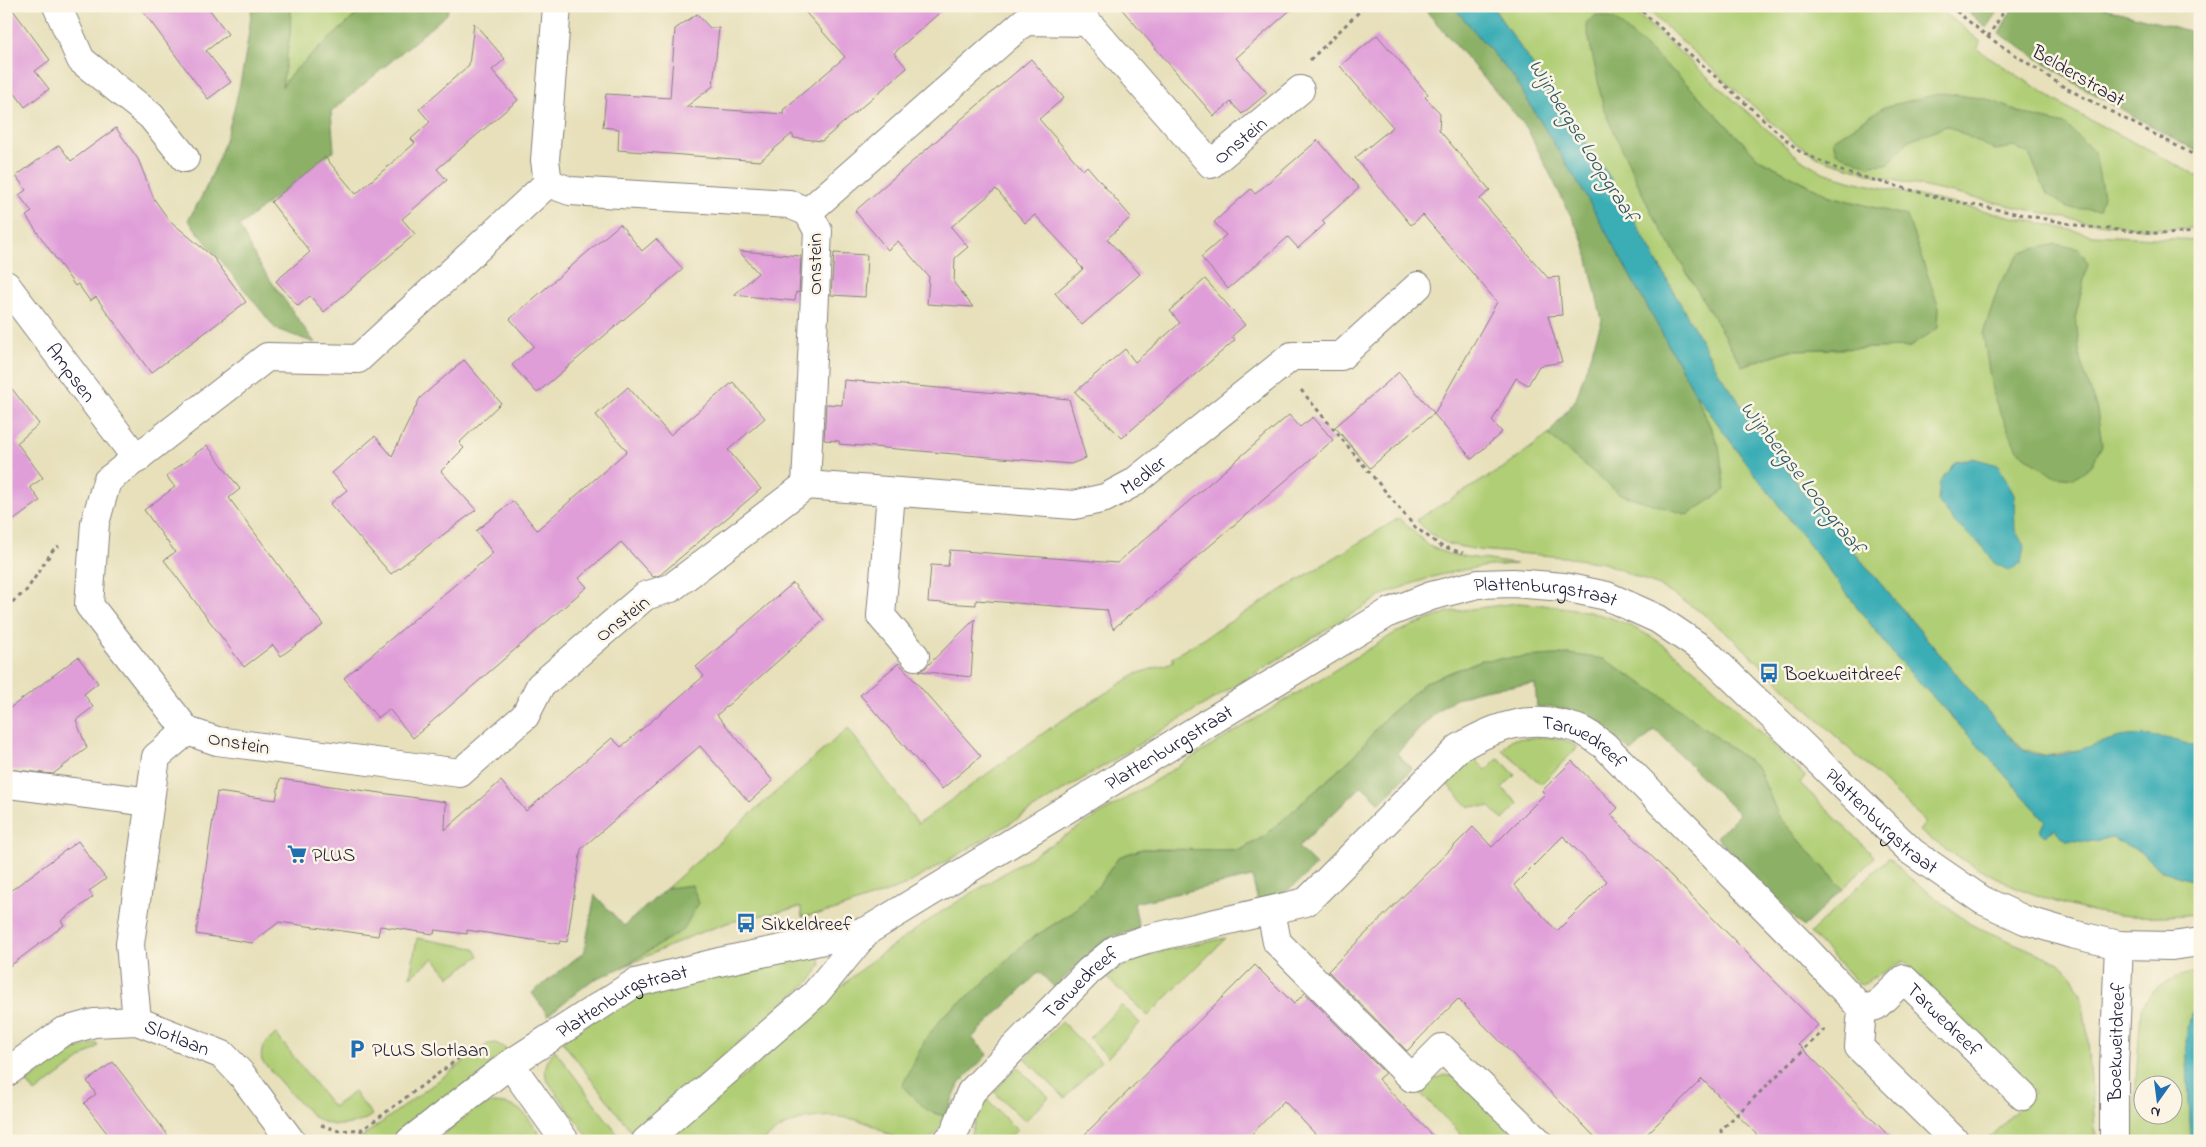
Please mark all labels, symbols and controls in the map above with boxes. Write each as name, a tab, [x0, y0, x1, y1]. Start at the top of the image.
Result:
street label: Belderstraat	[2025, 38, 2130, 116]
water label: Wijnbergse Loopgraaf	[1519, 54, 1646, 232]
street label: Onstein	[1208, 111, 1275, 173]
street label: Onstein	[802, 233, 831, 295]
street label: Ampsen	[38, 338, 102, 409]
water label: Wijnbergse Loopgraaf	[1731, 395, 1873, 564]
street label: Medler	[1116, 449, 1174, 504]
street label: Plattenburgstraat	[1473, 571, 1622, 616]
street label: Onstein	[590, 589, 657, 651]
place label: Boekweitdreef	[1783, 661, 1903, 690]
bus stop icon: Boekweitdreef	[1758, 662, 1780, 684]
street label: Plattenburgstraat	[1100, 699, 1240, 799]
street label: Tarwedreef	[1540, 710, 1633, 777]
street label: Onstein	[205, 725, 272, 764]
street label: Plattenburgstraat	[1817, 763, 1943, 883]
place label: PLUS	[312, 842, 355, 871]
supermarket icon: PLUS	[286, 843, 308, 865]
place label: Sikkeldreef	[761, 911, 853, 940]
bus stop icon: Sikkeldreef	[735, 912, 757, 934]
street label: Tarwedreef	[1037, 940, 1126, 1027]
street label: Plattenburgstraat	[551, 958, 691, 1047]
street label: Tarwedreef	[1899, 977, 1987, 1065]
street label: Boekweitdreef	[2102, 982, 2134, 1102]
street label: Slotlaan	[139, 1013, 214, 1065]
place label: PLUS Slotlaan	[372, 1037, 489, 1066]
parking icon: PLUS Slotlaan	[346, 1038, 368, 1060]
north arrow	[2134, 1074, 2184, 1124]
text: N	[2148, 1100, 2162, 1122]

